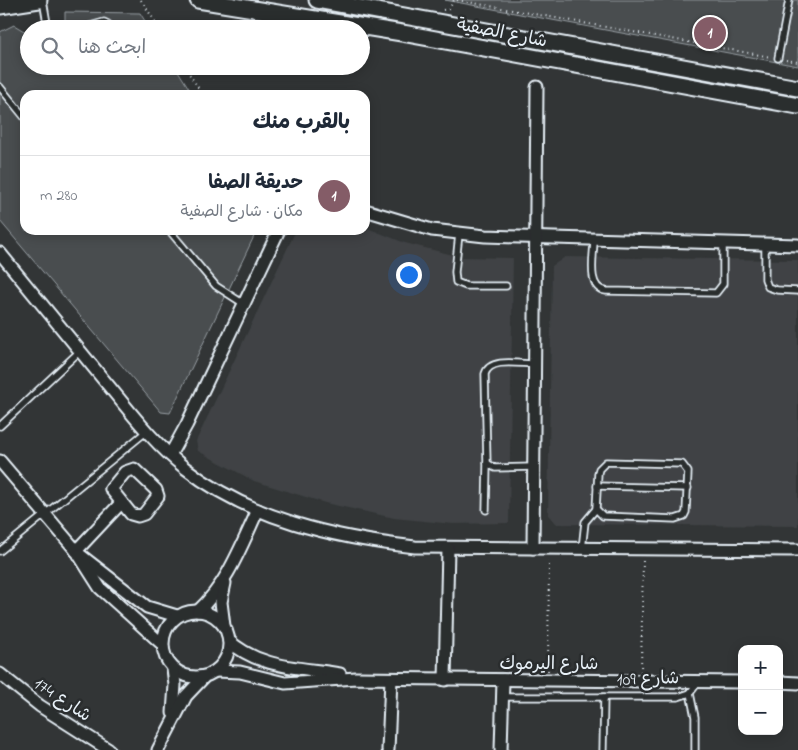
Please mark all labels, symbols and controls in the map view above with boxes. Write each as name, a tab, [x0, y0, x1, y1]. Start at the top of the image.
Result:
street label: شارع الصفية	[454, 12, 549, 55]
pin: 1	[694, 14, 726, 52]
search box	[20, 20, 370, 75]
icon: search	[38, 34, 66, 62]
text: ابحث هنا	[78, 35, 146, 62]
text: بالقرب منك	[253, 108, 350, 138]
text: حديقة الصفا	[208, 170, 303, 197]
text: 280 m	[40, 184, 77, 208]
text: 1	[331, 184, 337, 208]
text: مكان · شارع الصفية	[180, 200, 303, 224]
your location	[396, 262, 422, 288]
map controls	[738, 645, 783, 735]
button: +	[738, 645, 783, 690]
street label: شارع اليرموك	[499, 652, 599, 678]
street label: شارع 109	[616, 666, 680, 694]
street label: شارع 174	[28, 672, 96, 729]
button: −	[738, 690, 783, 735]

